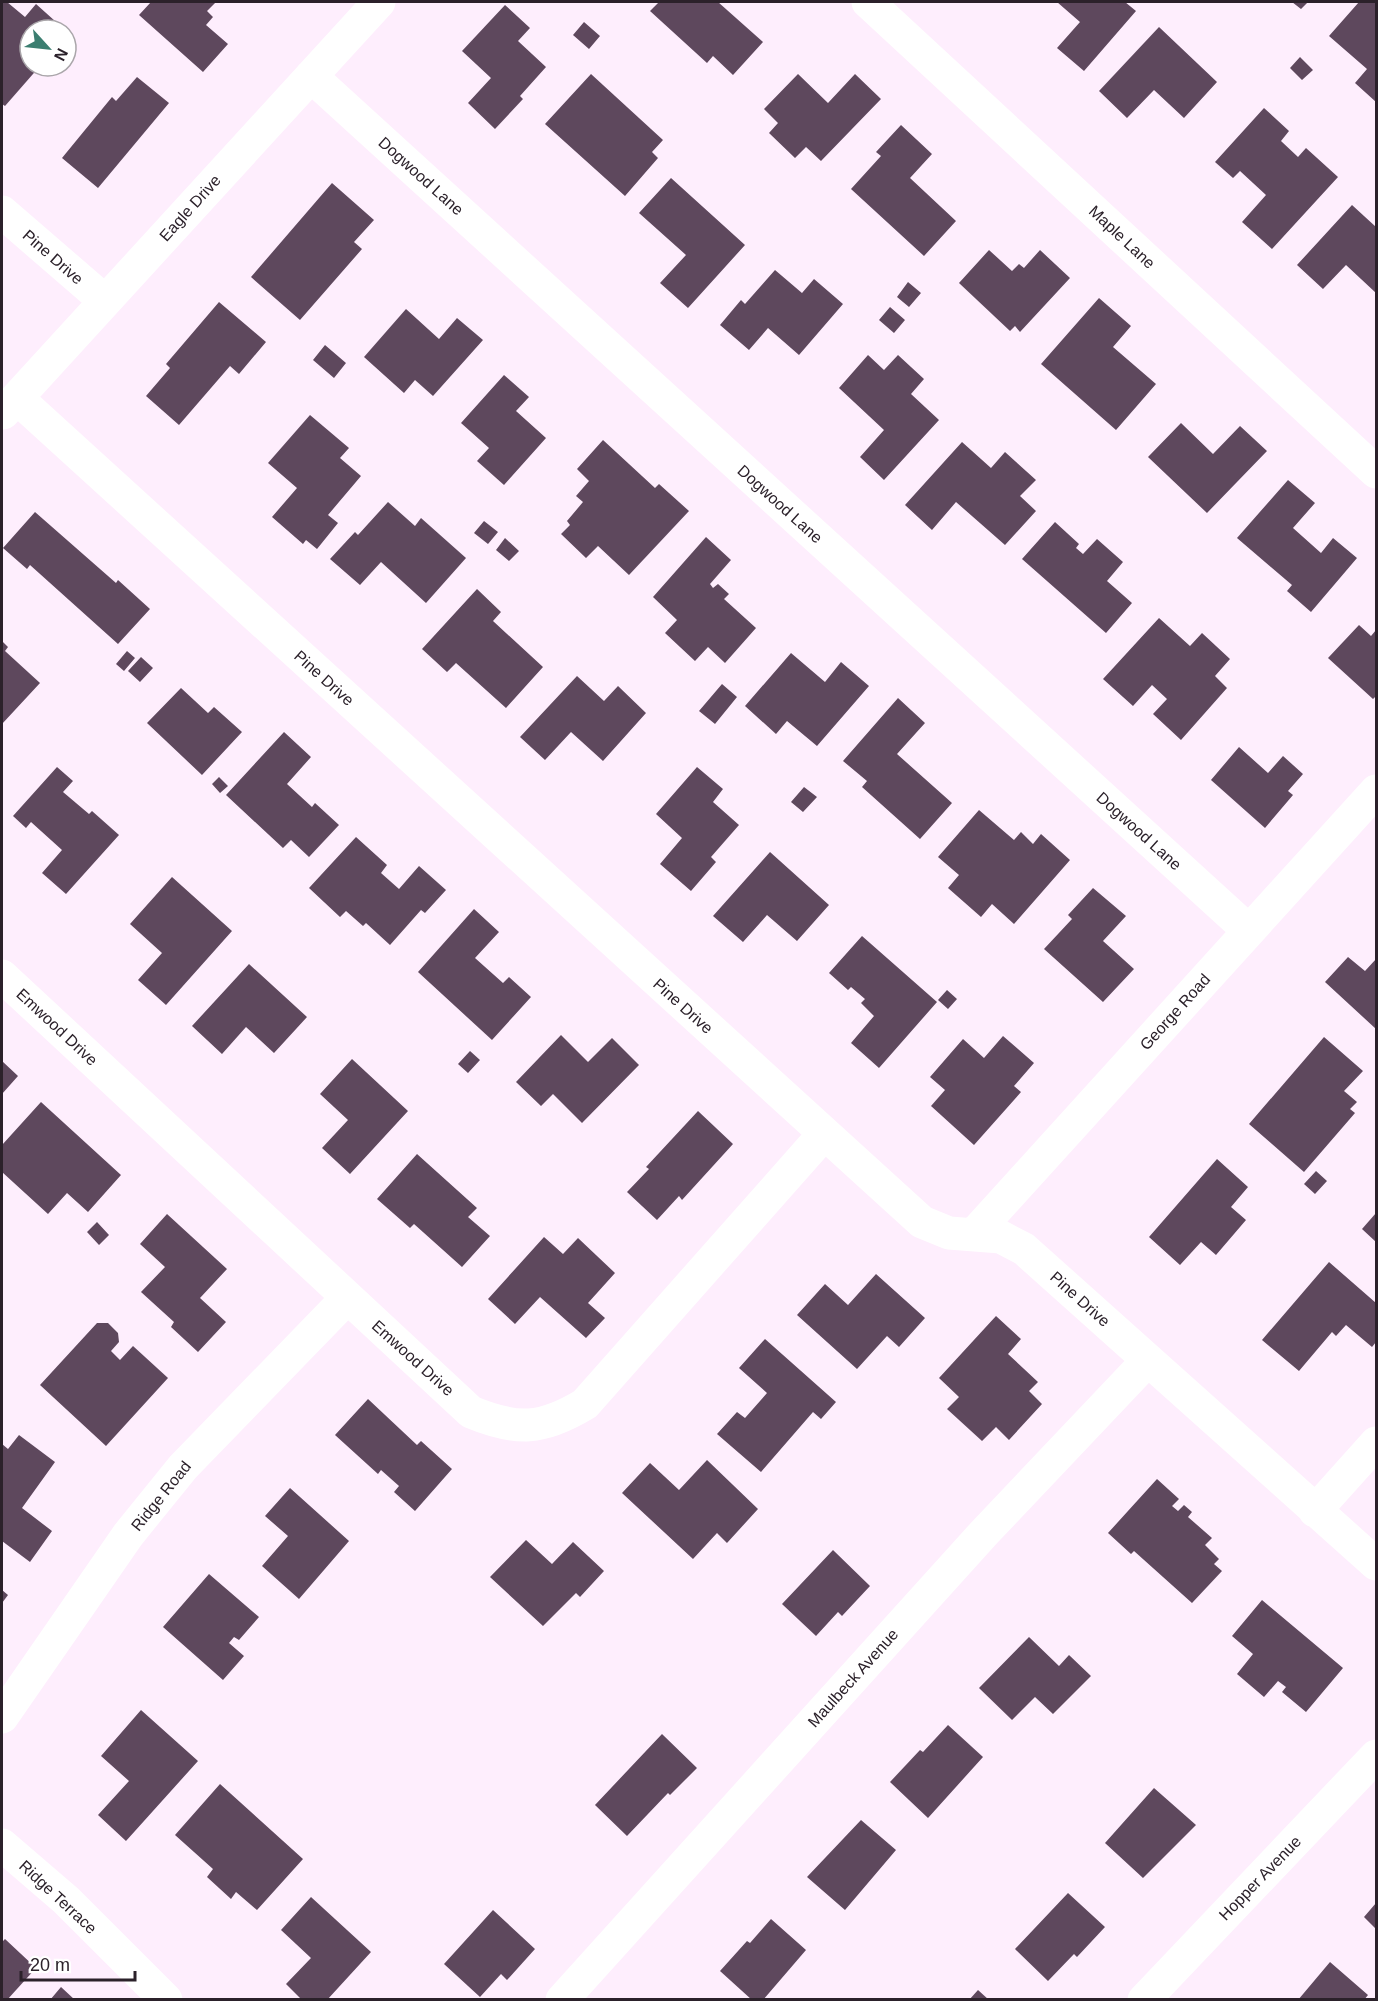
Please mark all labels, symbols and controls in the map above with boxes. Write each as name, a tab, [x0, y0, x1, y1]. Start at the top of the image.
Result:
north arrow	[18, 18, 78, 78]
text: N	[51, 46, 71, 64]
street label: Dogwood Lane	[375, 134, 467, 218]
street label: Eagle Drive	[156, 172, 224, 244]
street label: Maple Lane	[1086, 202, 1158, 272]
street label: Pine Drive	[20, 226, 87, 288]
street label: Dogwood Lane	[734, 462, 826, 546]
street label: Pine Drive	[291, 647, 357, 709]
street label: Dogwood Lane	[1093, 789, 1185, 873]
street label: George Road	[1137, 971, 1213, 1053]
street label: Pine Drive	[650, 975, 716, 1037]
street label: Emwood Drive	[13, 985, 101, 1069]
street label: Pine Drive	[1047, 1268, 1113, 1330]
street label: Emwood Drive	[369, 1317, 457, 1399]
street label: Ridge Road	[128, 1458, 194, 1534]
street label: Maulbeck Avenue	[805, 1625, 902, 1731]
street label: Hopper Avenue	[1216, 1832, 1304, 1923]
street label: Ridge Terrace	[16, 1857, 100, 1937]
scale bar	[21, 1944, 135, 1982]
text: 20 m	[30, 1955, 70, 1975]

